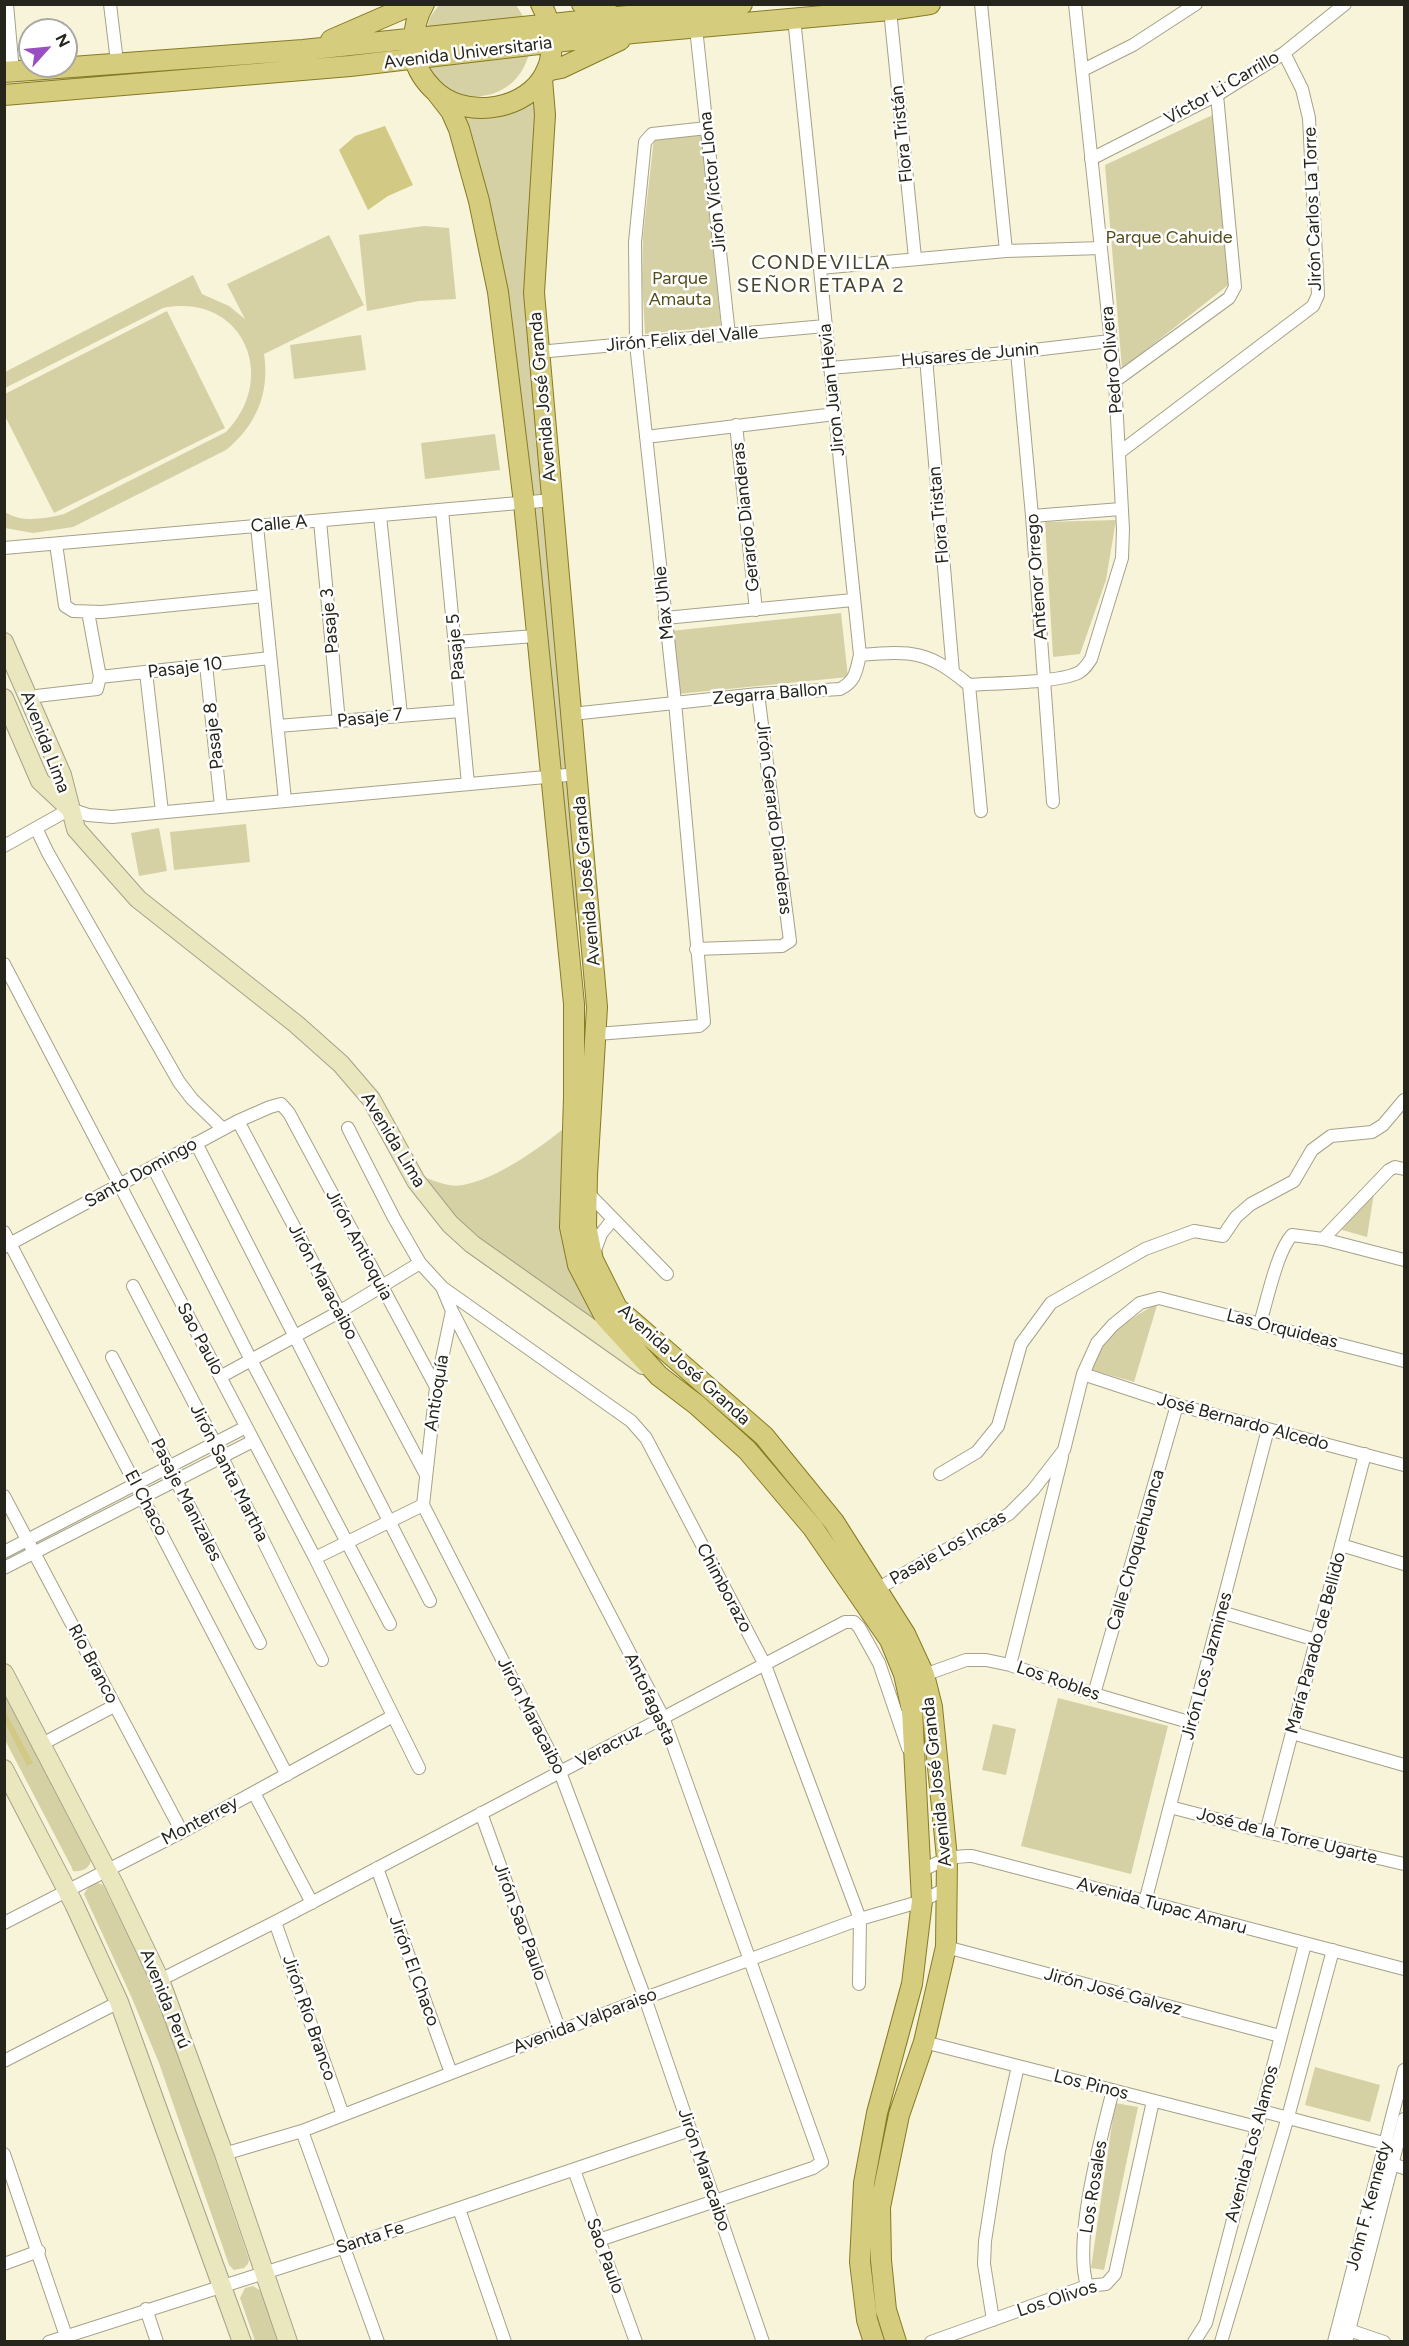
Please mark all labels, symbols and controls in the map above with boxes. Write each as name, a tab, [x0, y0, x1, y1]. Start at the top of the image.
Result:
north arrow	[18, 18, 78, 78]
text: N	[51, 31, 74, 50]
street label: Avenida Universitaria	[383, 32, 553, 74]
street label: Víctor Li Carrillo	[1161, 46, 1283, 130]
street label: Flora Tristán	[886, 84, 918, 184]
street label: Jirón Víctor Llona	[695, 110, 731, 254]
street label: Jirón Carlos La Torre	[1299, 127, 1327, 291]
park label: Parque Cahuide	[1105, 227, 1233, 249]
district label: CONDEVILLA SEÑOR ETAPA 2	[737, 251, 905, 298]
park label: Parque Amauta	[649, 268, 711, 310]
street label: Pedro Olivera	[1097, 305, 1127, 415]
street label: Avenida José Granda	[525, 311, 561, 483]
street label: Jirón Felix del Valle	[605, 322, 759, 356]
street label: Jiron Juan Hevia	[814, 323, 850, 457]
street label: Husares de Junin	[900, 338, 1040, 372]
street label: Gerardo Dianderas	[727, 441, 765, 593]
street label: Flora Tristan	[924, 465, 954, 565]
street label: Calle A	[250, 511, 308, 537]
street label: Antenor Orrego	[1022, 513, 1052, 641]
street label: Max Uhle	[649, 565, 679, 641]
street label: Pasaje 3	[316, 587, 344, 655]
street label: Pasaje 5	[442, 613, 470, 681]
street label: Pasaje 10	[146, 653, 224, 683]
street label: Zegarra Ballon	[712, 678, 828, 710]
street label: Avenida Lima	[16, 688, 74, 796]
street label: Pasaje 8	[200, 701, 228, 771]
street label: Pasaje 7	[336, 704, 404, 732]
street label: Jirón Gerardo Dianderas	[751, 720, 797, 916]
street label: Avenida José Granda	[569, 795, 605, 967]
street label: Avenida Lima	[356, 1088, 430, 1192]
street label: Santo Domingo	[81, 1133, 201, 1213]
street label: Jirón Antioquia	[321, 1186, 397, 1304]
street label: Jirón Maracaibo	[283, 1220, 363, 1344]
street label: Sao Paulo	[172, 1299, 228, 1379]
street label: Avenida José Granda	[613, 1300, 755, 1430]
street label: Las Orquideas	[1224, 1305, 1340, 1353]
street label: Antioquía	[420, 1353, 454, 1433]
street label: José Bernardo Alcedo	[1155, 1389, 1331, 1455]
street label: Jirón Santa Martha	[185, 1401, 273, 1545]
street label: Pasaje Manizales	[146, 1435, 226, 1565]
street label: El Chaco	[120, 1466, 172, 1540]
street label: Calle Choquehuanca	[1103, 1467, 1169, 1633]
street label: Pasaje Los Incas	[886, 1506, 1010, 1590]
street label: Chimborazo	[691, 1540, 757, 1636]
street label: María Parado de Bellido	[1281, 1550, 1351, 1736]
street label: Jirón Los Jazmines	[1177, 1590, 1237, 1742]
street label: Río Branco	[63, 1621, 123, 1707]
street label: Antofagasta	[619, 1649, 681, 1749]
street label: Jirón Maracaibo	[492, 1654, 570, 1778]
street label: Los Robles	[1013, 1657, 1103, 1705]
street label: Avenida José Granda	[917, 1696, 957, 1868]
street label: Veracruz	[572, 1720, 646, 1772]
street label: Monterrey	[158, 1792, 242, 1850]
street label: José de la Torre Ugarte	[1194, 1803, 1380, 1869]
street label: Jirón Sao Paulo	[489, 1860, 551, 1984]
street label: Avenida Tupac Amaru	[1075, 1873, 1249, 1939]
street label: Jirón El Chaco	[384, 1913, 444, 2029]
street label: Avenida Perú	[135, 1946, 195, 2052]
street label: Jirón Río Branco	[277, 1952, 341, 2084]
street label: Jirón José Galvez	[1042, 1963, 1184, 2021]
street label: Avenida Valparaiso	[510, 1984, 660, 2058]
street label: Avenida Los Alamos	[1221, 2063, 1283, 2225]
street label: Los Pinos	[1051, 2065, 1131, 2105]
street label: Jirón Maracaibo	[673, 2106, 735, 2234]
street label: Los Rosales	[1076, 2139, 1112, 2235]
street label: John F. Kennedy	[1341, 2139, 1397, 2273]
street label: Sao Paulo	[581, 2215, 629, 2297]
street label: Santa Fe	[333, 2217, 407, 2259]
street label: Los Olivos	[1014, 2276, 1100, 2322]

